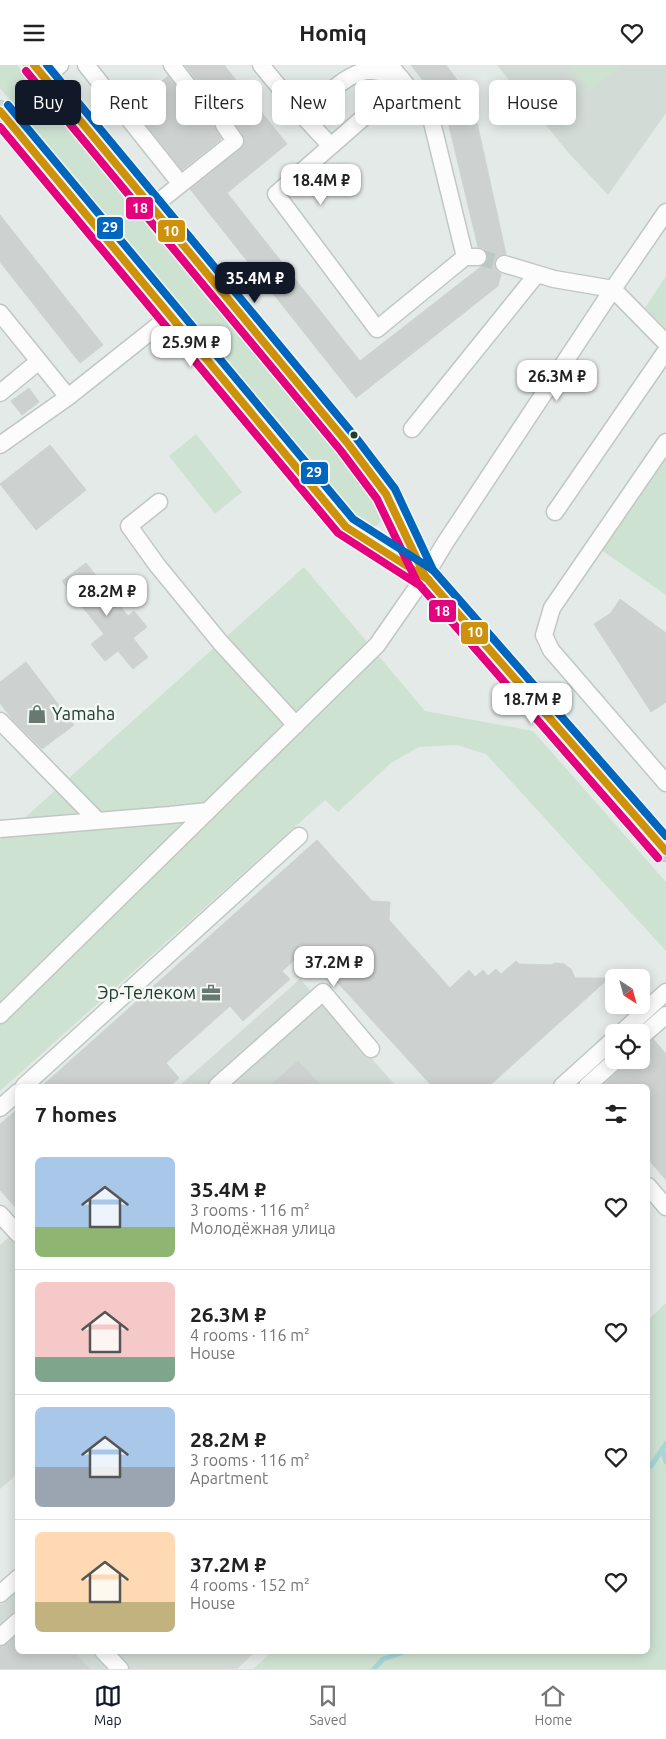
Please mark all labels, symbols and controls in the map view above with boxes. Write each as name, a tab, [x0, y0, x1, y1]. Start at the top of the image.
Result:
icon: menu	[20, 19, 48, 47]
icon: heart	[618, 19, 646, 47]
text: Homiq	[299, 20, 367, 45]
chip: Buy	[15, 80, 81, 125]
chip: Rent	[91, 80, 166, 125]
chip: Filters	[176, 80, 262, 125]
chip: New	[272, 80, 345, 125]
chip: Apartment	[355, 80, 479, 125]
chip: House	[489, 80, 576, 125]
pin: 18.4M ₽	[275, 163, 367, 206]
text: 18.4M ₽	[292, 171, 350, 189]
line badge: 18	[125, 196, 154, 220]
text: 18	[132, 200, 148, 216]
line badge: 29	[96, 216, 124, 240]
text: 29	[102, 219, 118, 235]
line badge: 10	[157, 219, 186, 243]
text: 10	[163, 223, 179, 239]
pin: 35.4M ₽	[209, 261, 301, 304]
text: 35.4M ₽	[226, 269, 284, 287]
pin: 25.9M ₽	[145, 325, 237, 368]
text: 25.9M ₽	[162, 333, 220, 351]
pin: 26.3M ₽	[511, 359, 603, 402]
text: 26.3M ₽	[528, 367, 586, 385]
unlabelled marker	[349, 430, 359, 440]
line badge: 29	[300, 461, 329, 485]
text: 29	[306, 464, 322, 480]
pin: 28.2M ₽	[61, 575, 153, 617]
text: 28.2M ₽	[78, 582, 136, 600]
line badge: 18	[428, 599, 457, 623]
text: 18	[434, 603, 450, 619]
line badge: 10	[460, 621, 489, 645]
text: 10	[467, 624, 483, 640]
pin: 18.7M ₽	[486, 683, 578, 725]
text: 18.7M ₽	[503, 690, 561, 708]
shop icon: Yamaha	[26, 703, 48, 725]
place label: Yamaha	[52, 703, 115, 723]
pin: 37.2M ₽	[288, 945, 380, 988]
text: 37.2M ₽	[305, 953, 363, 971]
north arrow	[605, 969, 650, 1014]
map controls	[605, 969, 650, 1069]
place label: Эр-Телеком	[97, 982, 196, 1002]
office icon: Эр-Телеком	[200, 982, 222, 1004]
button: locate	[605, 1024, 650, 1069]
icon: filters	[602, 1100, 630, 1128]
text: 7 homes	[35, 1102, 117, 1126]
icon: home	[75, 1177, 135, 1237]
text: 35.4M ₽	[190, 1177, 266, 1201]
icon: heart	[602, 1193, 630, 1221]
text: 3 rooms · 116 m²	[190, 1201, 310, 1219]
text: Молодёжная улица	[190, 1219, 336, 1237]
icon: home	[75, 1302, 135, 1362]
text: 26.3M ₽	[190, 1302, 266, 1326]
icon: heart	[602, 1318, 630, 1346]
text: 4 rooms · 116 m²	[190, 1326, 310, 1344]
text: House	[190, 1344, 235, 1362]
icon: home	[75, 1427, 135, 1487]
text: 28.2M ₽	[190, 1427, 266, 1451]
icon: heart	[602, 1443, 630, 1471]
text: 3 rooms · 116 m²	[190, 1451, 310, 1469]
text: Apartment	[190, 1469, 268, 1487]
icon: home	[75, 1552, 135, 1612]
text: 37.2M ₽	[190, 1552, 266, 1576]
icon: heart	[602, 1568, 630, 1596]
text: 4 rooms · 152 m²	[190, 1576, 310, 1594]
text: House	[190, 1594, 235, 1612]
tab: Map	[94, 1682, 122, 1728]
tab: Saved	[309, 1682, 347, 1728]
tab: Home	[534, 1682, 572, 1728]

